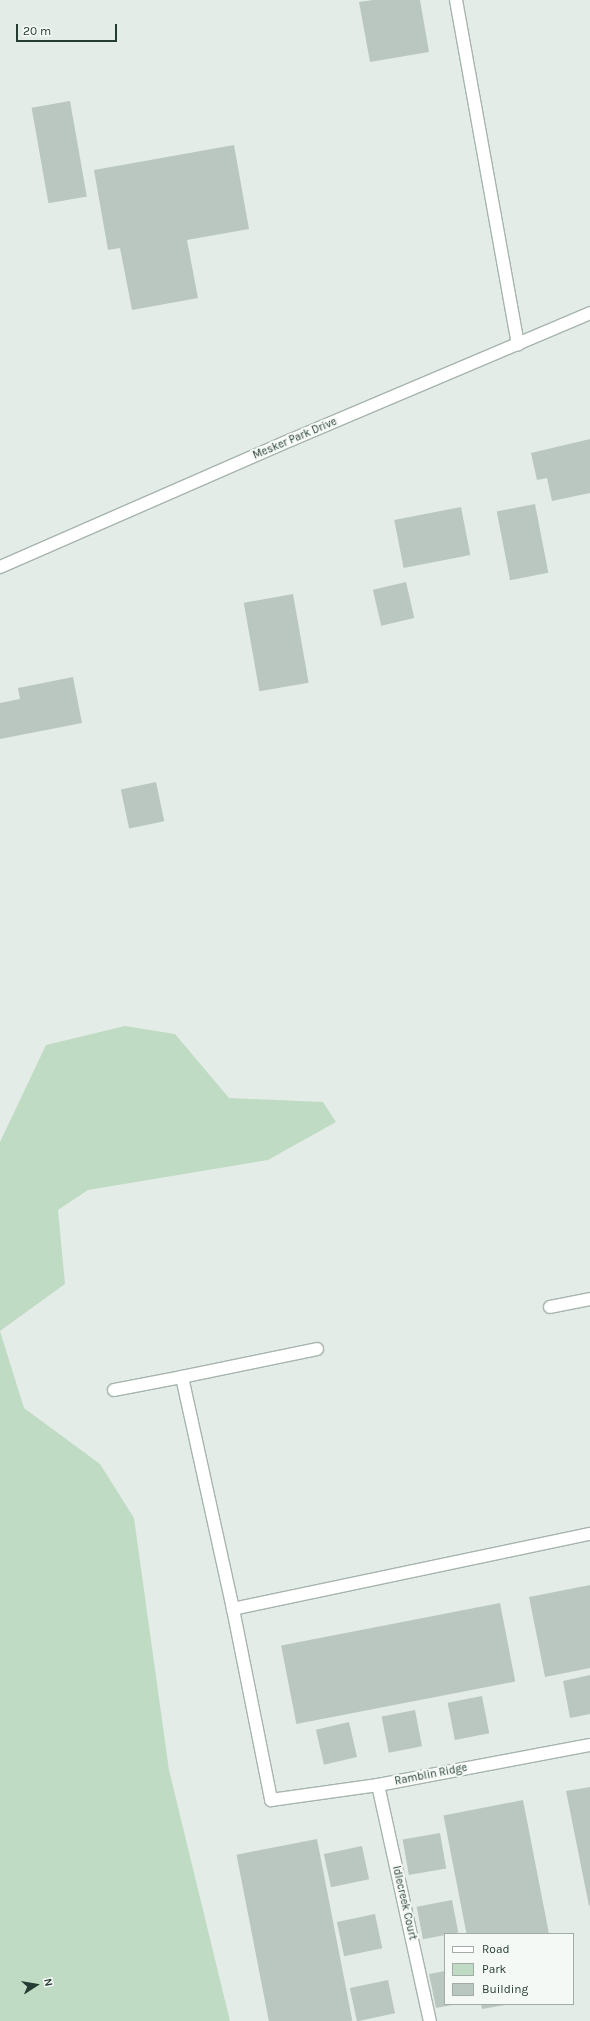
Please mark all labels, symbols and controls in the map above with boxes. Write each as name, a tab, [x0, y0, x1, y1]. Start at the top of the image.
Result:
scale bar	[18, 16, 119, 42]
text: 20 m	[23, 24, 51, 38]
street label: Mesker Park Drive	[251, 415, 339, 463]
street label: Ramblin Ridge	[394, 1761, 468, 1789]
street label: Idlecreek Court	[389, 1865, 419, 1941]
legend	[444, 1933, 574, 2005]
text: Road	[482, 1942, 510, 1956]
text: Park	[482, 1962, 506, 1976]
north arrow	[16, 1965, 56, 2005]
text: N	[41, 1977, 55, 1988]
text: Building	[482, 1982, 528, 1996]

